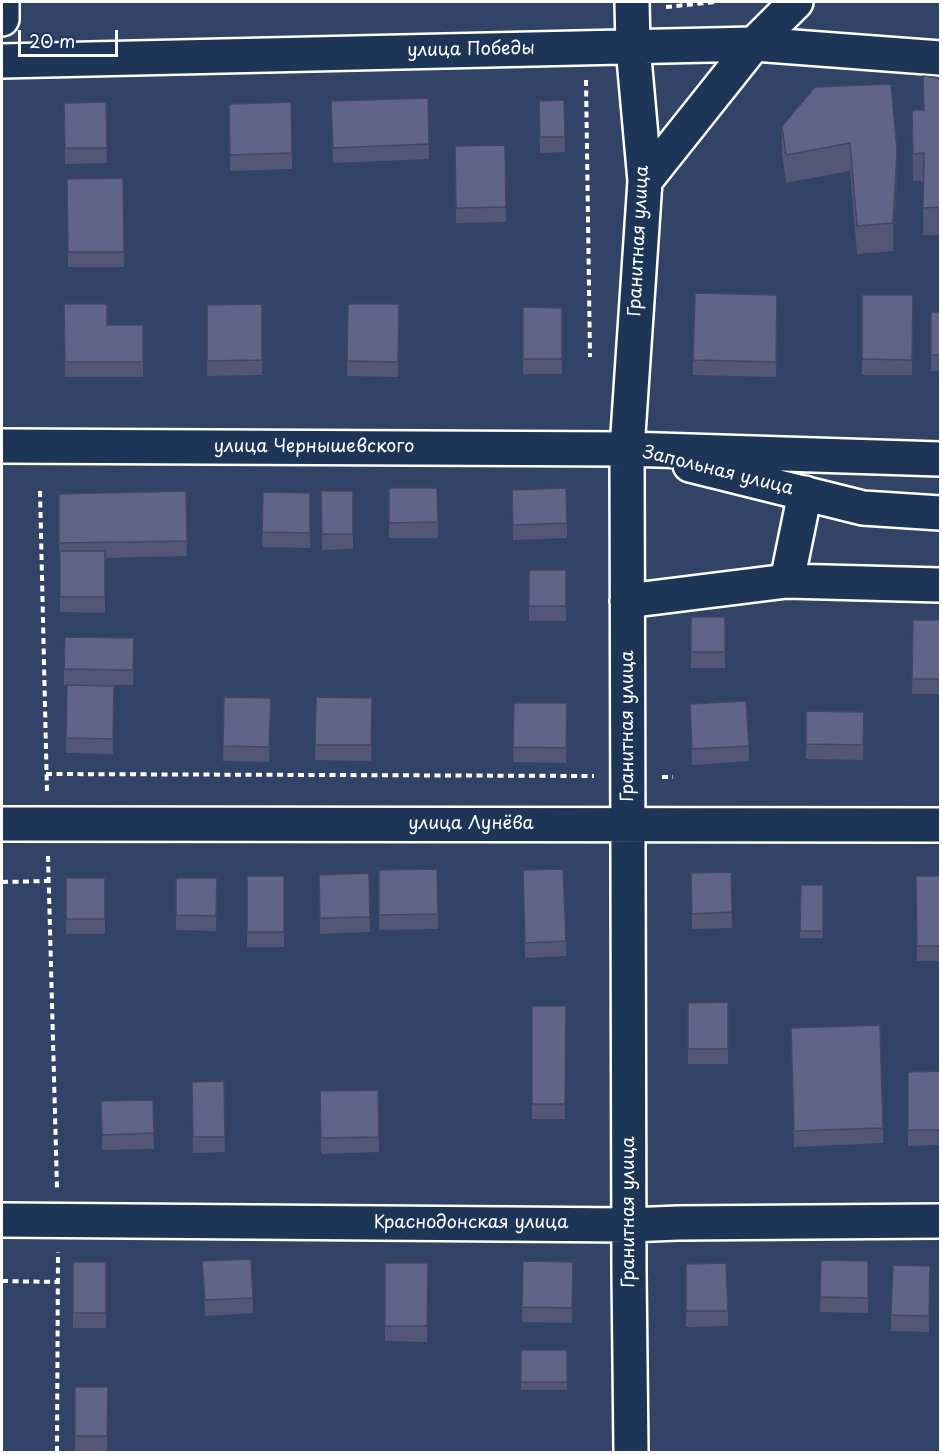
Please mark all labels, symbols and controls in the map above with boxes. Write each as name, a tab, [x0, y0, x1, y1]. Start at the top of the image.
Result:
scale bar	[21, 18, 122, 56]
text: 20 m	[29, 27, 75, 54]
street label: улица Победы	[407, 38, 535, 62]
street label: Гранитная улица	[624, 165, 654, 317]
street label: улица Чернышевского	[214, 436, 414, 458]
street label: Запольная улица	[641, 442, 795, 500]
street label: Гранитная улица	[617, 650, 639, 802]
street label: улица Лунёва	[408, 813, 534, 835]
street label: Гранитная улица	[618, 1136, 640, 1288]
street label: Краснодонская улица	[374, 1212, 568, 1234]

